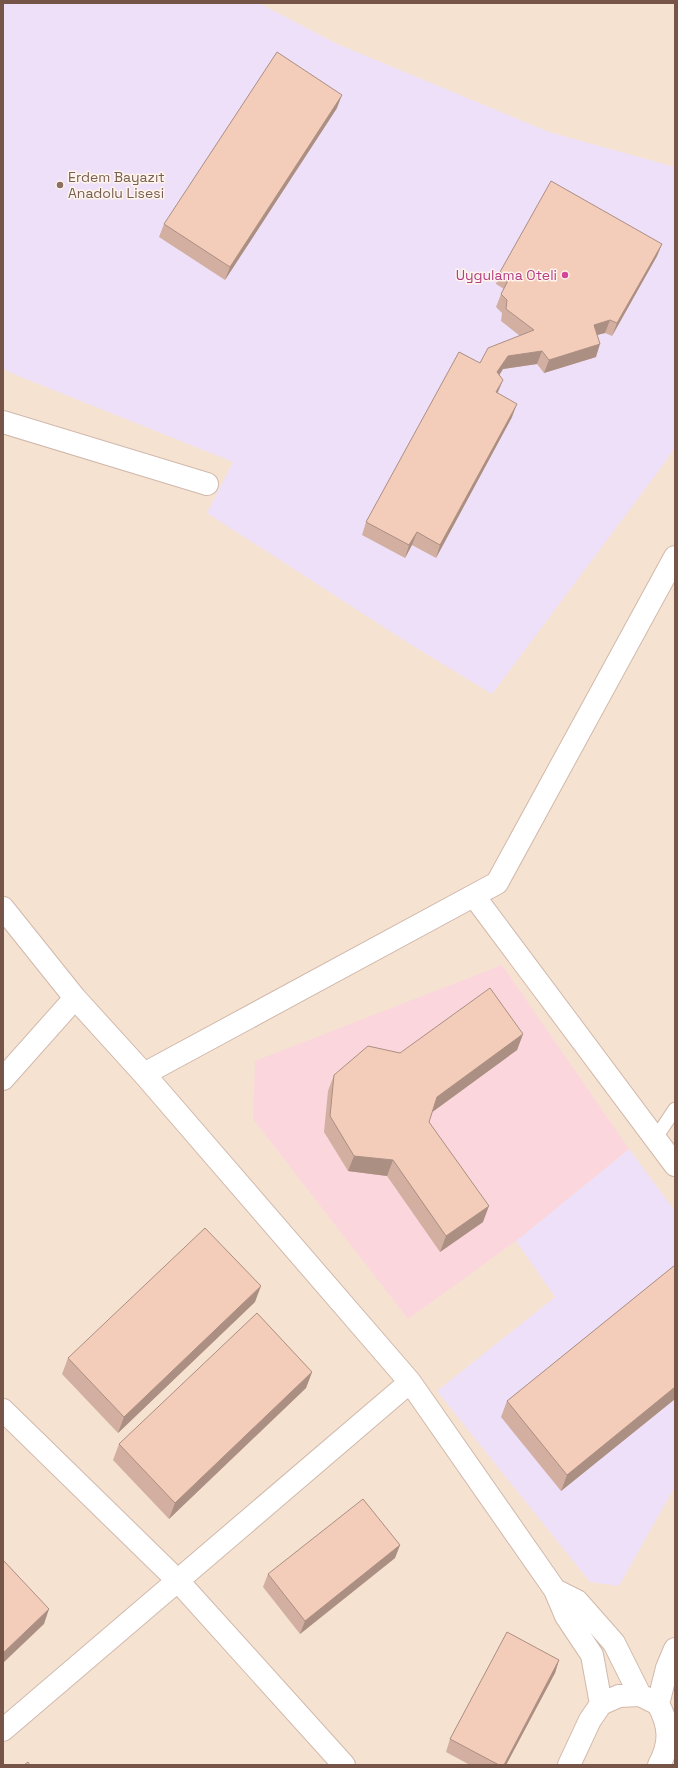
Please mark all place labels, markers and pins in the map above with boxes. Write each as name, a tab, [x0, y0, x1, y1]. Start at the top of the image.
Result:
place label: Erdem Bayazıt Anadolu Lisesi	[68, 168, 165, 202]
marker: Erdem Bayazıt Anadolu Lisesi	[55, 180, 65, 190]
place label: Uygulama Oteli	[456, 266, 557, 284]
marker: Uygulama Oteli	[560, 270, 570, 280]

